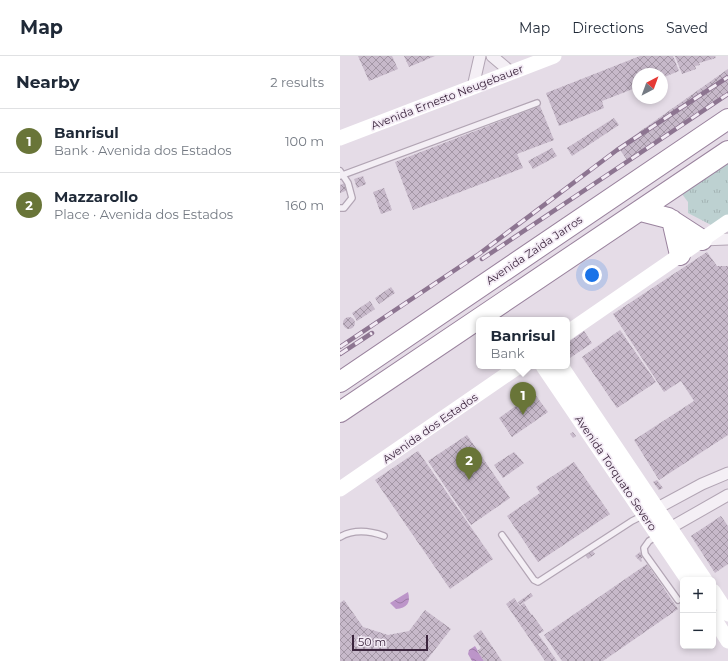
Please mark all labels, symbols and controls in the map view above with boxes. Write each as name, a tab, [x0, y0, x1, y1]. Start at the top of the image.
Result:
text: Map	[20, 16, 63, 39]
text: Map	[519, 19, 550, 37]
text: Directions	[572, 19, 644, 37]
text: Saved	[666, 19, 708, 37]
street label: Avenida Ernesto Neugebauer	[369, 61, 525, 133]
north arrow	[632, 68, 668, 104]
text: Nearby	[16, 72, 80, 92]
text: 2 results	[270, 74, 324, 90]
text: Banrisul	[54, 123, 119, 142]
text: 1	[26, 133, 32, 149]
text: 100 m	[285, 133, 324, 149]
text: Bank · Avenida dos Estados	[54, 142, 232, 158]
text: Mazzarollo	[54, 187, 138, 206]
text: 2	[25, 197, 33, 213]
text: 160 m	[286, 197, 324, 213]
text: Place · Avenida dos Estados	[54, 206, 233, 222]
street label: Avenida Zaida Jarros	[483, 212, 586, 288]
your location	[582, 265, 602, 285]
popup	[476, 317, 570, 369]
text: Banrisul	[491, 326, 555, 345]
text: Bank	[491, 345, 525, 361]
pin: 1	[510, 382, 536, 415]
street label: Avenida dos Estados	[380, 390, 481, 466]
street label: Avenida Torquato Severo	[572, 413, 660, 534]
pin: 2	[456, 447, 482, 480]
map controls	[680, 577, 716, 649]
button: +	[680, 577, 716, 613]
button: −	[680, 613, 716, 649]
scale bar	[352, 633, 428, 652]
text: 50 m	[358, 635, 386, 649]

